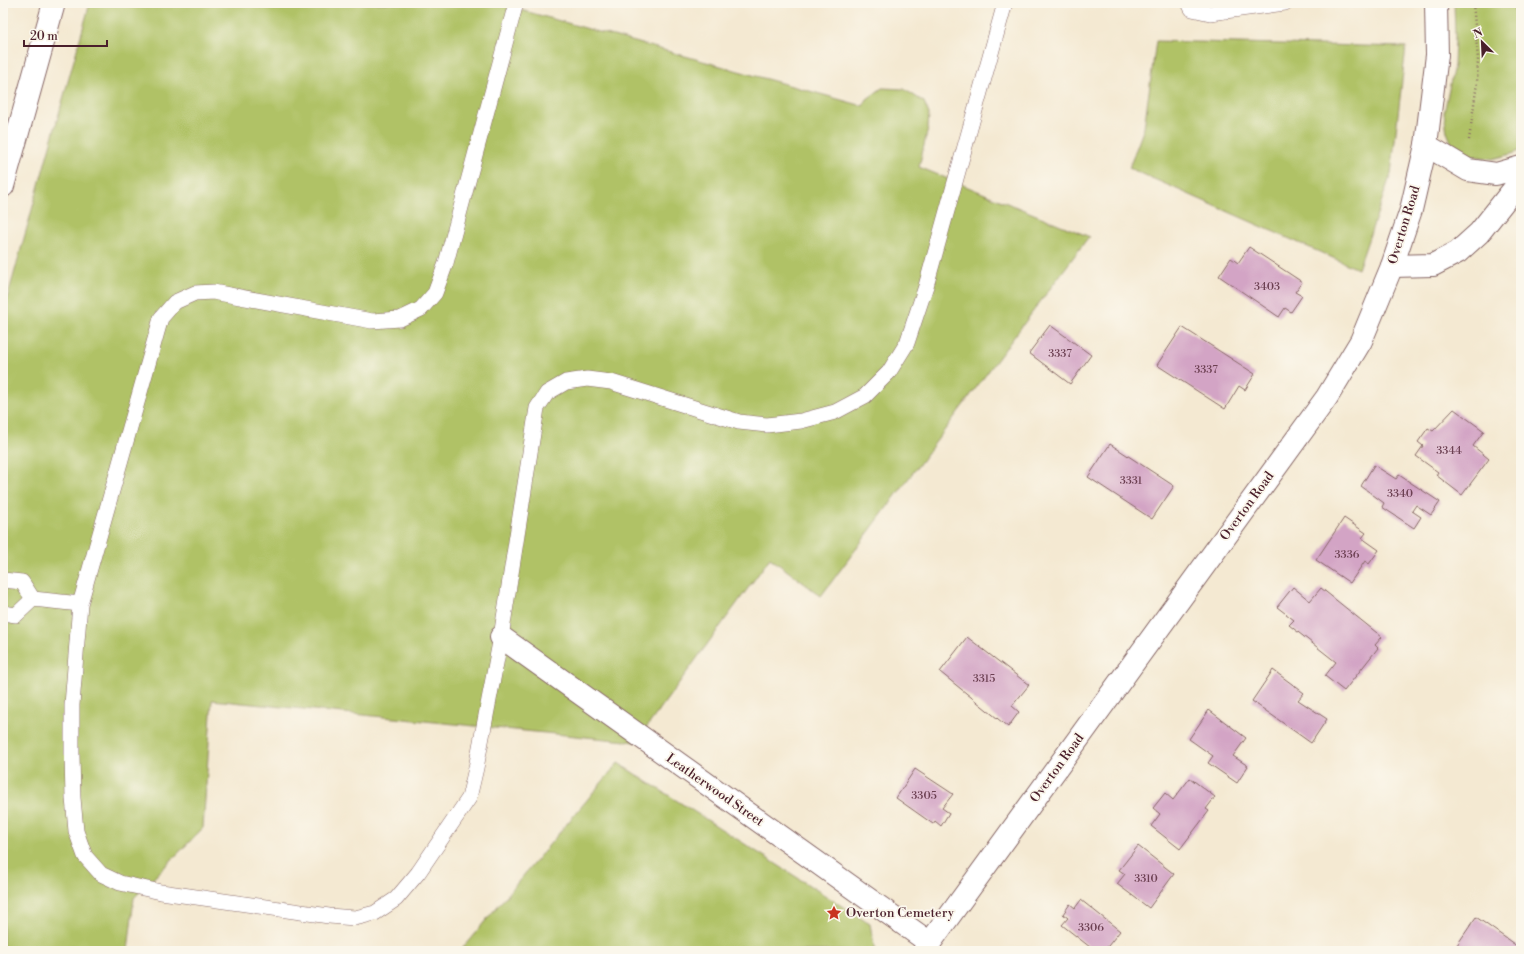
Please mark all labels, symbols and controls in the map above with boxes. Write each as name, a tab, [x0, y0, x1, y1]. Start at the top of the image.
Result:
scale bar	[24, 22, 107, 48]
north arrow	[1462, 22, 1502, 62]
text: N	[1472, 25, 1485, 42]
text: 20 m	[30, 29, 58, 44]
street label: Overton Road	[1384, 183, 1424, 266]
house number: 3403	[1254, 280, 1280, 294]
house number: 3337	[1048, 347, 1072, 361]
house number: 3337	[1194, 363, 1218, 377]
house number: 3344	[1436, 444, 1462, 458]
street label: Overton Road	[1217, 468, 1278, 544]
house number: 3331	[1120, 474, 1143, 488]
house number: 3340	[1387, 487, 1413, 501]
house number: 3336	[1335, 548, 1360, 562]
house number: 3315	[973, 672, 995, 686]
street label: Overton Road	[1027, 730, 1088, 806]
street label: Leatherwood Street	[663, 750, 767, 830]
house number: 3305	[911, 789, 937, 803]
house number: 3310	[1134, 872, 1158, 886]
place icon: Overton Cemetery	[825, 904, 843, 922]
place label: Overton Cemetery	[846, 905, 955, 921]
house number: 3306	[1078, 921, 1104, 935]

